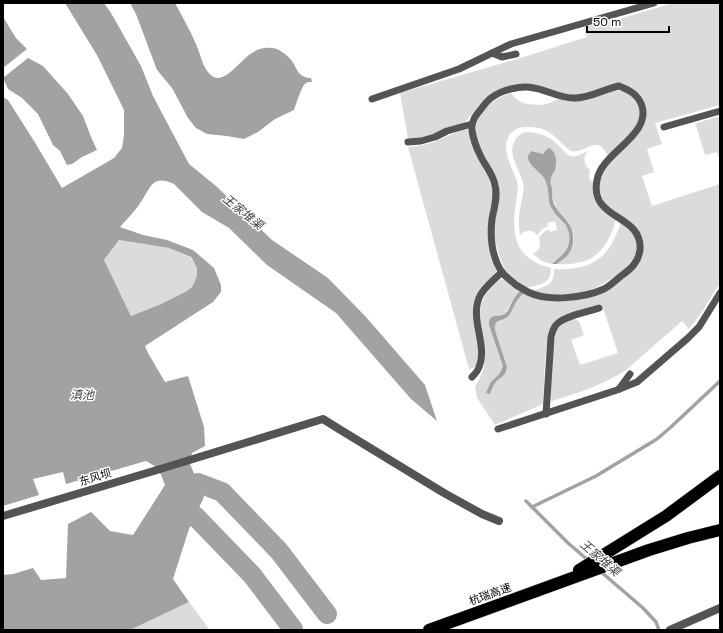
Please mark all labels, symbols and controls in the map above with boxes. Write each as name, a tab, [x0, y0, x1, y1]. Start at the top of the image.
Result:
scale bar	[587, 8, 669, 34]
text: 50 m	[593, 14, 621, 30]
water label: 王家堆渠	[219, 191, 268, 235]
water label: 滇池	[70, 387, 95, 403]
street label: 东风坝	[77, 465, 113, 489]
water label: 王家堆渠	[577, 536, 625, 581]
street label: 杭瑞高速	[467, 580, 513, 608]

